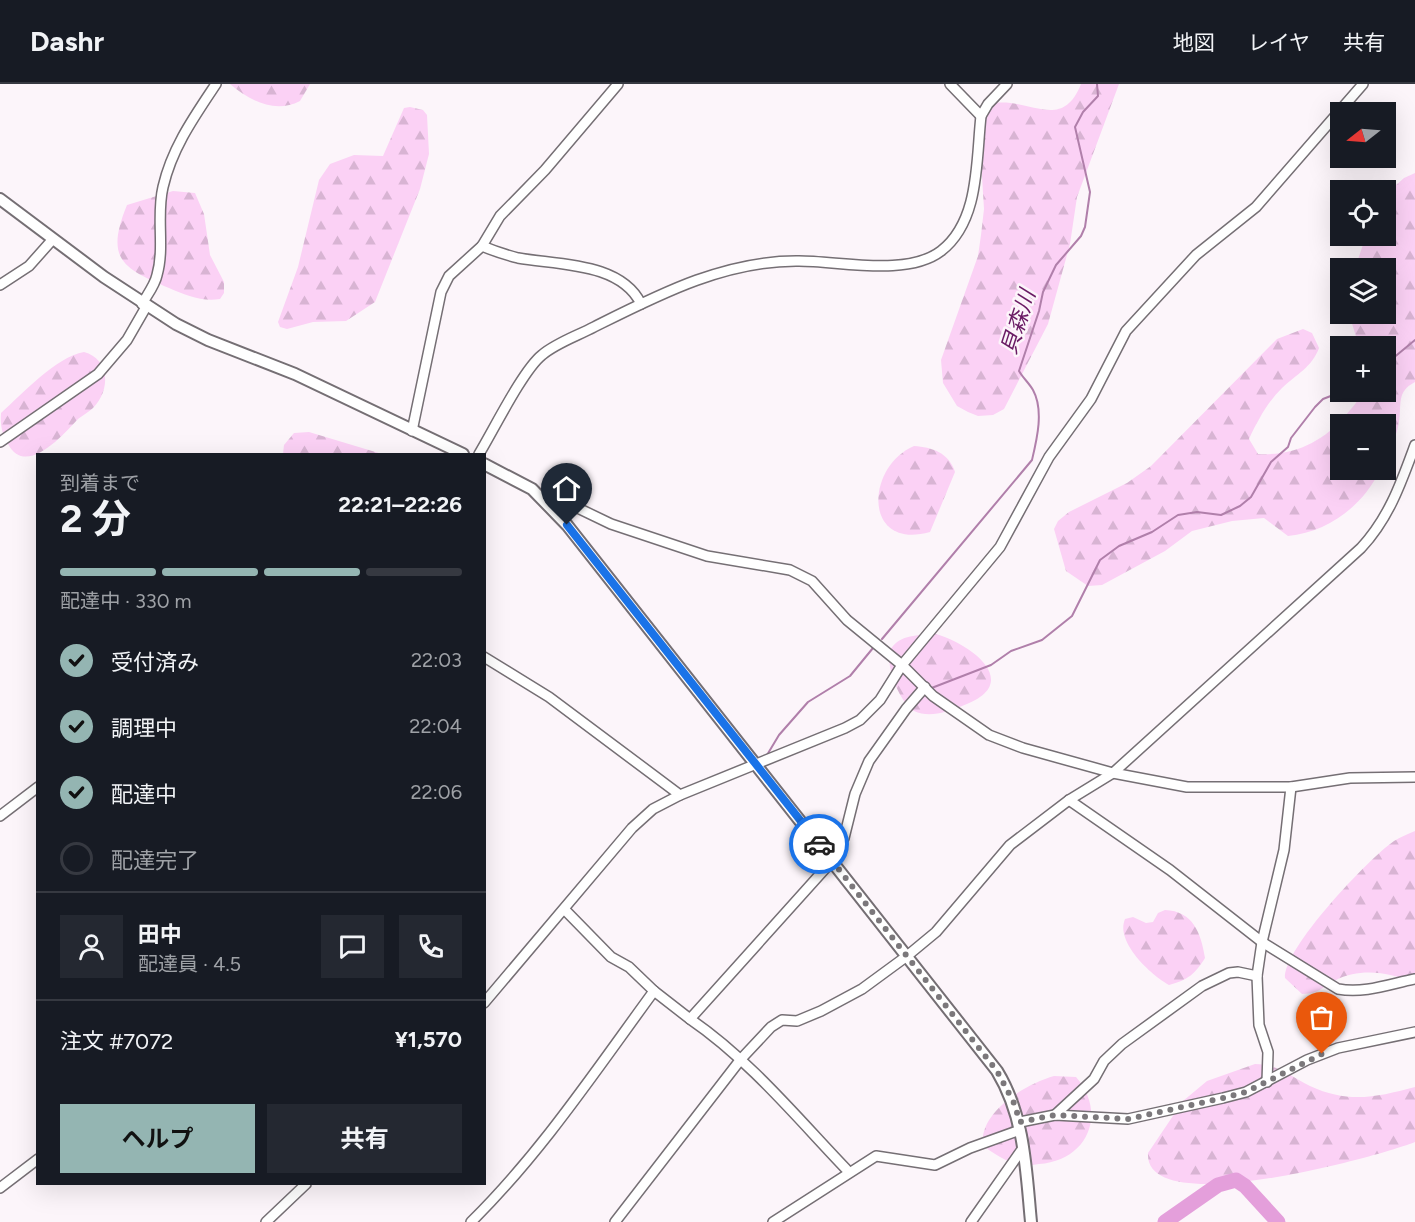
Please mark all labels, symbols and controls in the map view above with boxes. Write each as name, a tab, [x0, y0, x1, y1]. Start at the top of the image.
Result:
text: Dashr	[30, 24, 104, 58]
text: 地図	[1173, 30, 1215, 55]
text: レイヤ	[1248, 30, 1310, 55]
text: 共有	[1343, 30, 1385, 55]
north arrow	[1330, 102, 1396, 168]
map controls	[1330, 102, 1396, 480]
button: locate	[1330, 180, 1396, 246]
button: layers	[1330, 258, 1396, 324]
water label: 貝森川	[995, 285, 1042, 358]
button: +	[1330, 336, 1396, 402]
button: −	[1330, 414, 1396, 480]
pin	[541, 463, 592, 525]
text: 到着まで	[60, 471, 140, 495]
icon: home	[550, 472, 583, 505]
text: 22:21–22:26	[338, 491, 462, 518]
text: 2 分	[60, 495, 131, 542]
text: 配達中 · 330 m	[60, 589, 192, 613]
icon: check	[60, 644, 93, 677]
text: 22:03	[411, 648, 462, 672]
text: 受付済み	[111, 649, 199, 676]
icon: check	[60, 710, 93, 743]
text: 22:04	[409, 714, 462, 738]
text: 調理中	[111, 715, 177, 742]
icon: check	[60, 776, 93, 809]
text: 22:06	[410, 780, 462, 804]
text: 配達中	[111, 781, 177, 808]
courier	[789, 814, 849, 874]
icon: car	[803, 828, 836, 861]
text: 配達完了	[111, 847, 199, 874]
button: person	[60, 915, 123, 978]
button: chat	[321, 915, 384, 978]
button: phone	[399, 915, 462, 978]
text: 田中	[138, 921, 182, 948]
text: 配達員 · 4.5	[138, 952, 241, 976]
pin	[1296, 992, 1347, 1054]
icon: bag	[1305, 1001, 1338, 1034]
text: ¥1,570	[395, 1026, 462, 1053]
text: 注文 #7072	[60, 1028, 173, 1055]
button: ヘルプ	[60, 1104, 255, 1173]
button: 共有	[267, 1104, 462, 1173]

